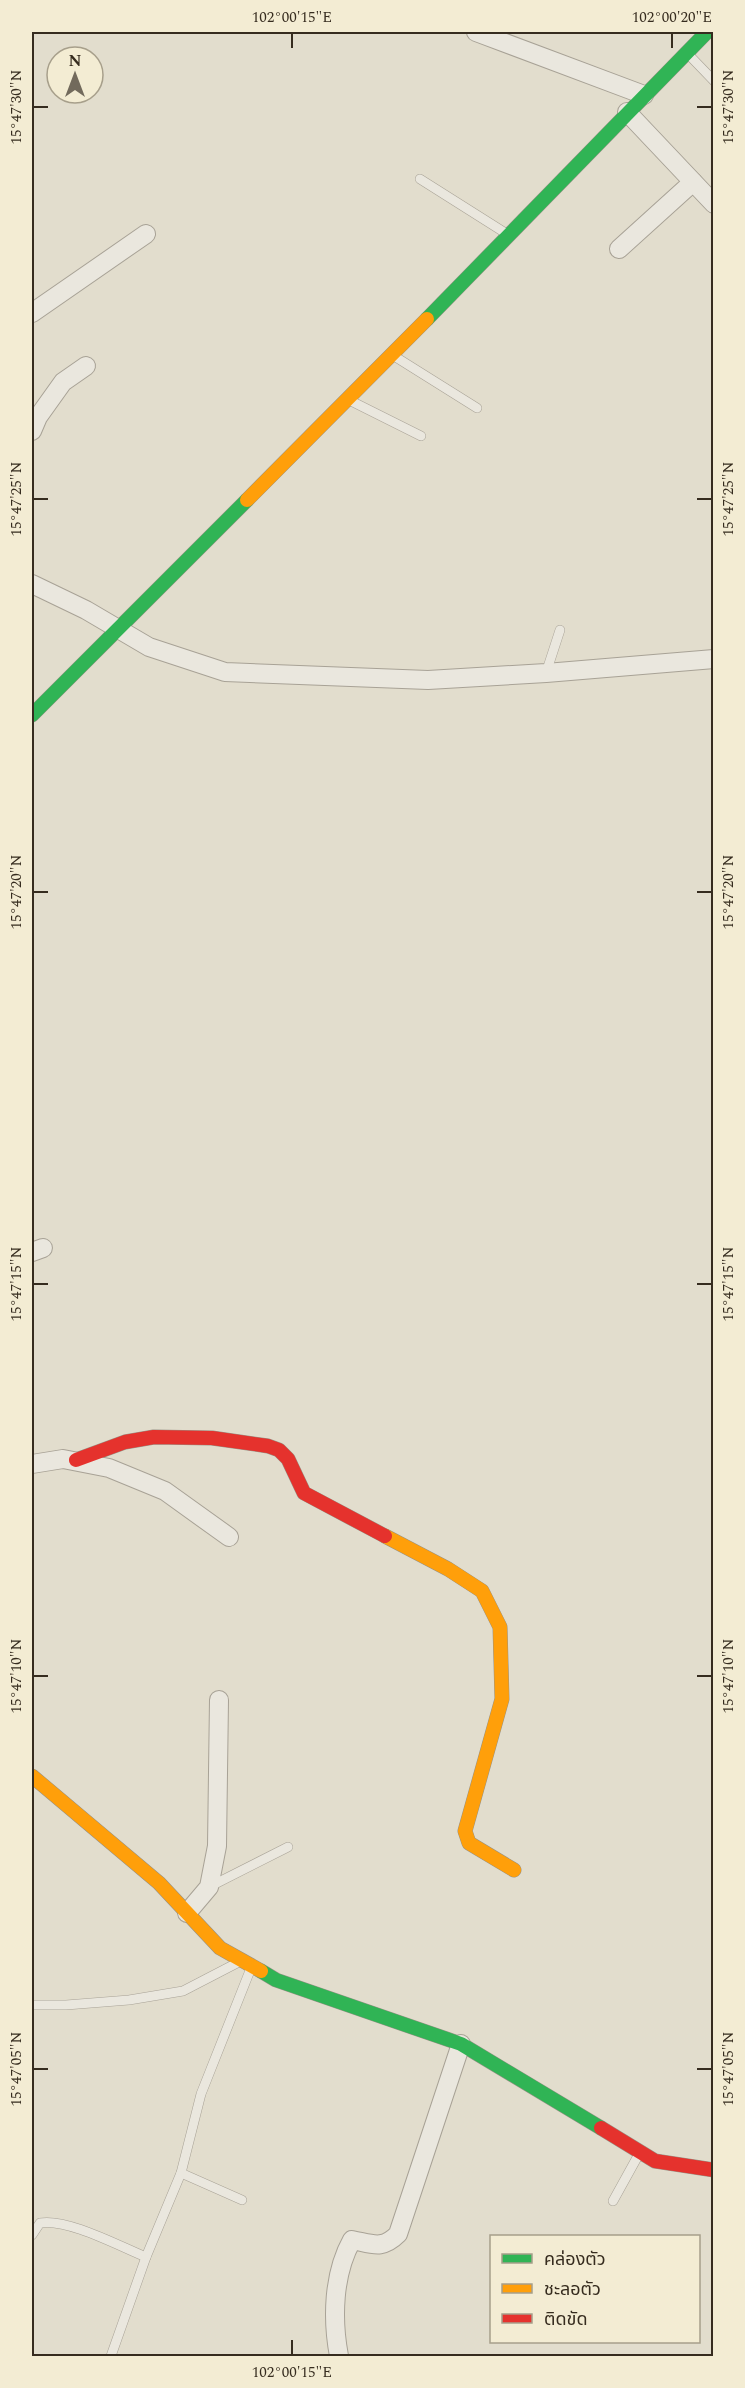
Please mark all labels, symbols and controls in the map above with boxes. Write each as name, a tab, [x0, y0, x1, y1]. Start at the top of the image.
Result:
text: 102°00'15"E	[252, 6, 332, 29]
text: 102°00'20"E	[632, 6, 712, 29]
north arrow	[45, 45, 105, 105]
text: N	[68, 49, 82, 73]
text: 15°47'30"N	[5, 69, 28, 145]
text: 15°47'30"N	[717, 69, 740, 145]
text: 15°47'25"N	[5, 461, 28, 537]
text: 15°47'25"N	[717, 461, 740, 537]
text: 15°47'20"N	[5, 854, 28, 930]
text: 15°47'20"N	[717, 854, 740, 930]
text: 15°47'15"N	[5, 1246, 28, 1322]
text: 15°47'15"N	[717, 1246, 740, 1322]
text: 15°47'10"N	[5, 1638, 28, 1714]
text: 15°47'10"N	[717, 1638, 740, 1714]
text: 15°47'05"N	[5, 2031, 28, 2107]
text: 15°47'05"N	[717, 2031, 740, 2107]
legend	[490, 2235, 700, 2343]
text: คล่องตัว	[544, 2246, 606, 2273]
text: ชะลอตัว	[544, 2276, 601, 2303]
text: ติดขัด	[544, 2306, 587, 2333]
text: 102°00'15"E	[252, 2361, 332, 2384]

